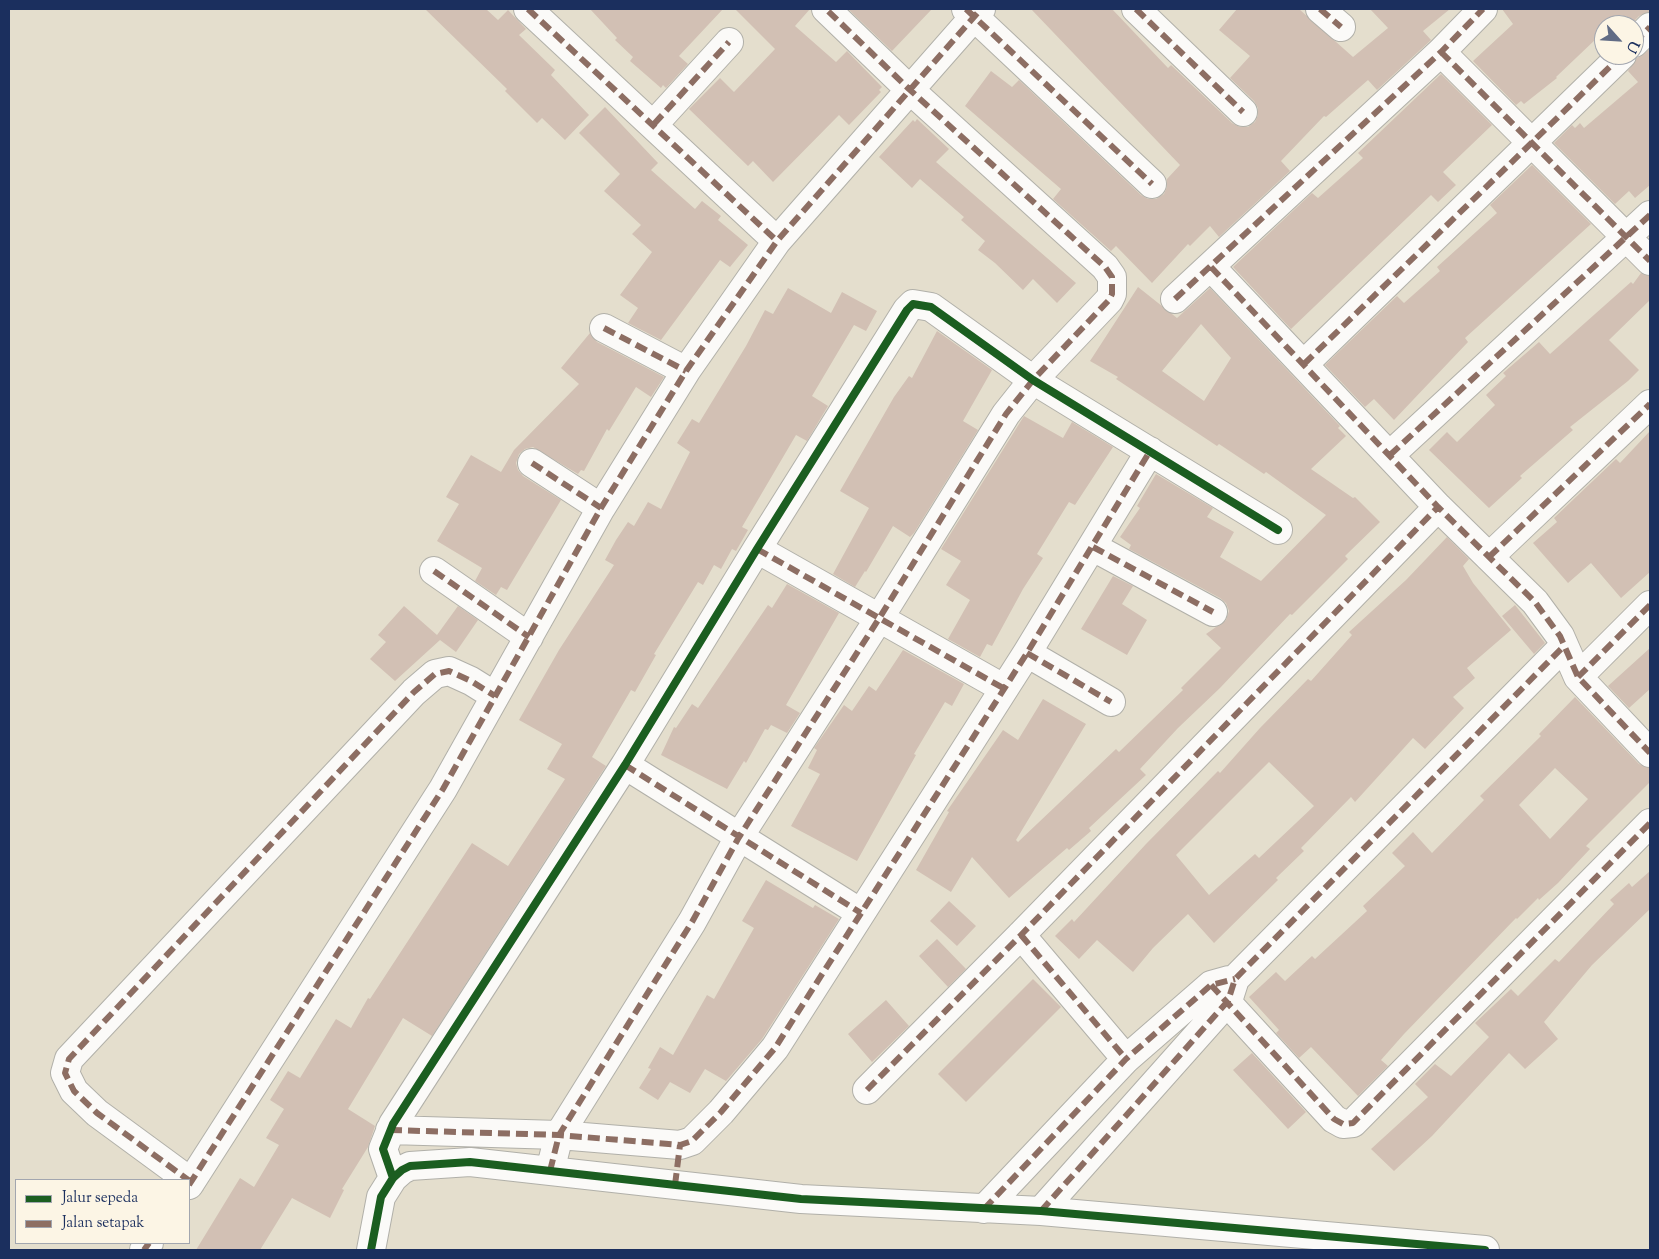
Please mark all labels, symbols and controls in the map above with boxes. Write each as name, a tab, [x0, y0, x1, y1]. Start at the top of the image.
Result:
north arrow	[1594, 15, 1644, 65]
text: U	[1620, 37, 1643, 56]
legend	[15, 1179, 190, 1244]
text: Jalur sepeda	[62, 1188, 138, 1209]
text: Jalan setapak	[62, 1213, 145, 1234]

